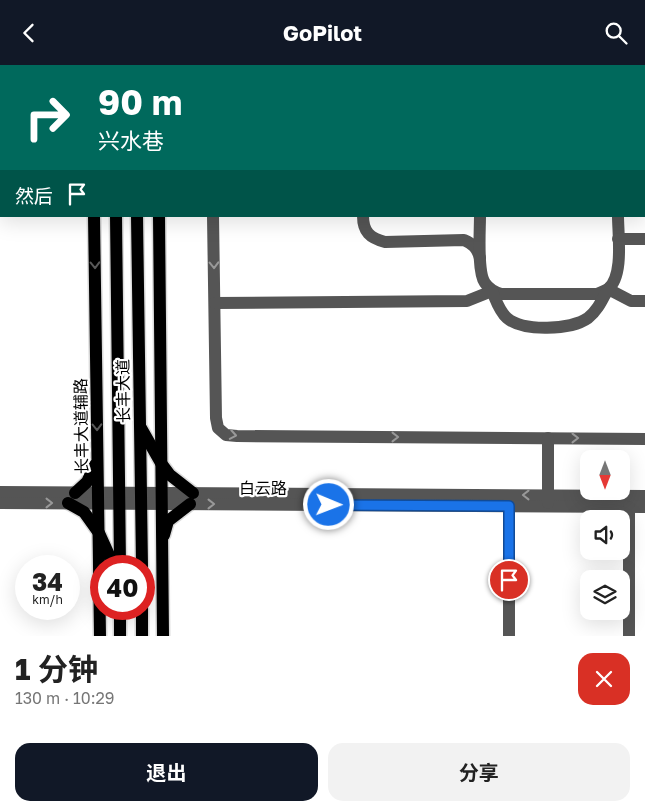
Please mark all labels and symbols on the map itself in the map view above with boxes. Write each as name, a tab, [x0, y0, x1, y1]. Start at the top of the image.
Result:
one-way arrow	[90, 262, 100, 269]
one-way arrow	[209, 262, 219, 269]
street label: 长丰大道	[112, 359, 134, 423]
street label: 长丰大道辅路	[70, 378, 92, 474]
one-way arrow	[92, 424, 102, 432]
one-way arrow	[228, 429, 237, 439]
one-way arrow	[392, 432, 399, 442]
one-way arrow	[572, 433, 579, 443]
north arrow	[580, 450, 630, 500]
street label: 白云路	[239, 478, 287, 498]
position arrow	[302, 478, 354, 530]
one-way arrow	[522, 490, 530, 500]
one-way arrow	[46, 498, 53, 508]
one-way arrow	[208, 499, 215, 509]
speed limit sign: 40	[90, 555, 155, 620]
pin	[488, 559, 530, 601]

